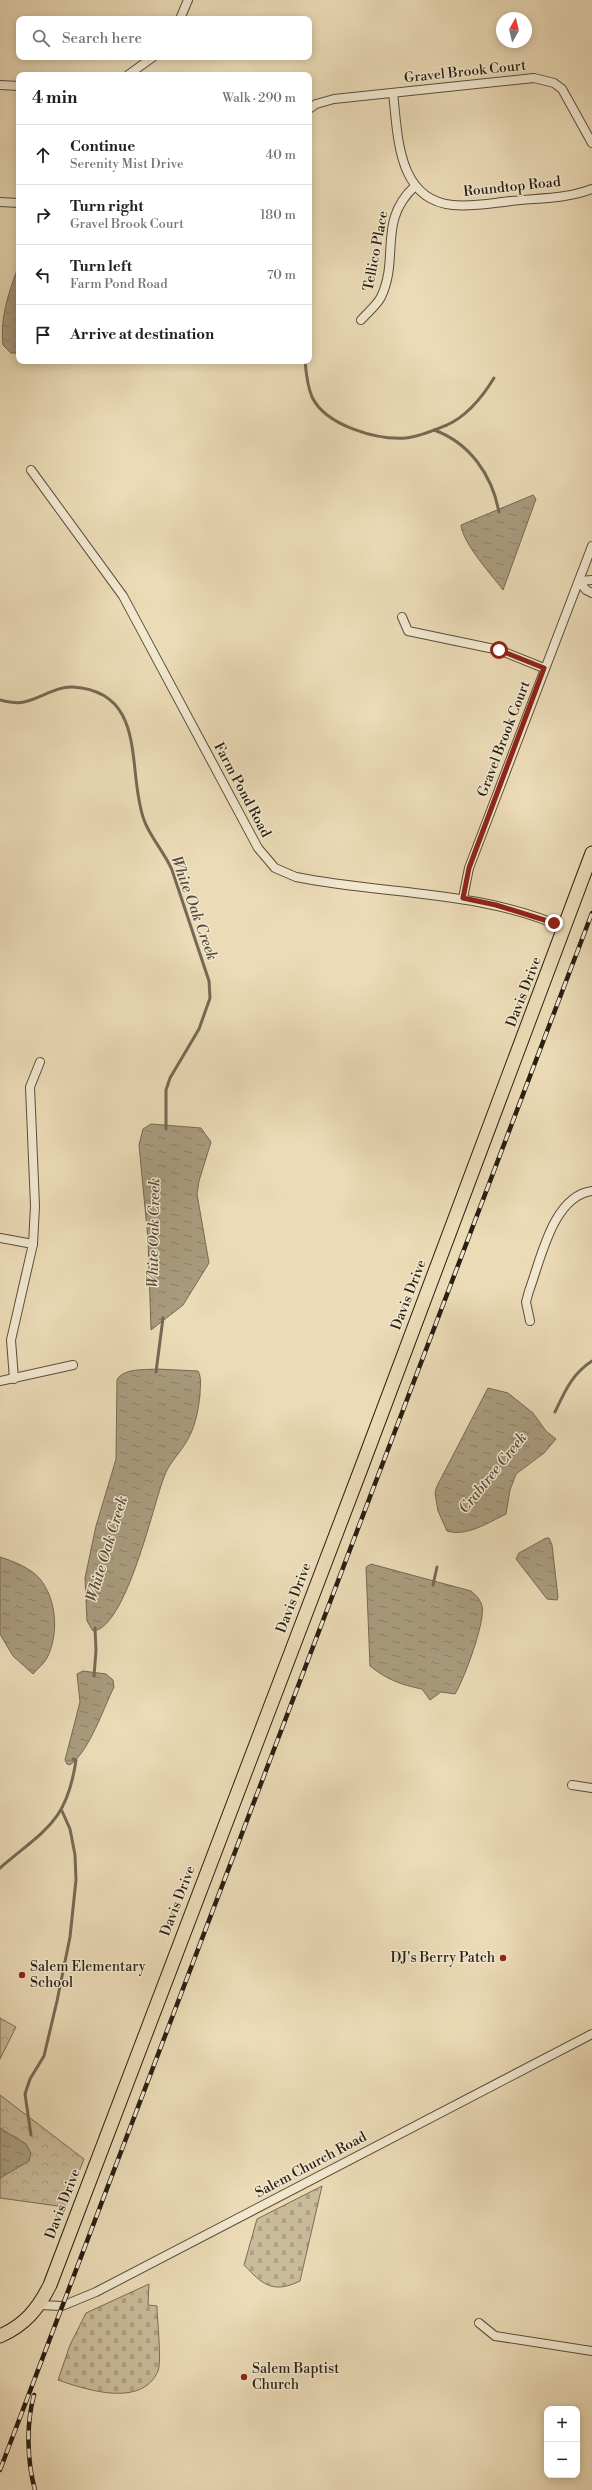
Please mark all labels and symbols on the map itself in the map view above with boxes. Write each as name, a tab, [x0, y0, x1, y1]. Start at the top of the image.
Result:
north arrow	[496, 12, 532, 48]
street label: Gravel Brook Court	[403, 57, 527, 87]
street label: Roundtop Road	[462, 173, 562, 201]
street label: Tellico Place	[359, 209, 393, 293]
route start	[490, 641, 508, 659]
street label: Gravel Brook Court	[474, 678, 534, 799]
street label: Farm Pond Road	[209, 739, 275, 841]
water label: White Oak Creek	[166, 853, 222, 963]
route end	[545, 914, 563, 932]
street label: Davis Drive	[502, 954, 546, 1030]
water label: White Oak Creek	[144, 1178, 164, 1288]
street label: Davis Drive	[387, 1257, 431, 1333]
water label: Crabtree Creek	[455, 1429, 532, 1517]
water label: White Oak Creek	[82, 1494, 132, 1604]
street label: Davis Drive	[272, 1560, 316, 1636]
street label: Davis Drive	[156, 1863, 200, 1939]
place label: DJ's Berry Patch	[391, 1949, 496, 1967]
marker: DJ's Berry Patch	[498, 1953, 508, 1963]
place label: Salem Elementary School	[30, 1958, 146, 1992]
marker: Salem Elementary School	[17, 1970, 27, 1980]
street label: Salem Church Road	[252, 2128, 370, 2202]
street label: Davis Drive	[41, 2166, 85, 2242]
place label: Salem Baptist Church	[252, 2360, 339, 2394]
marker: Salem Baptist Church	[239, 2372, 249, 2382]

